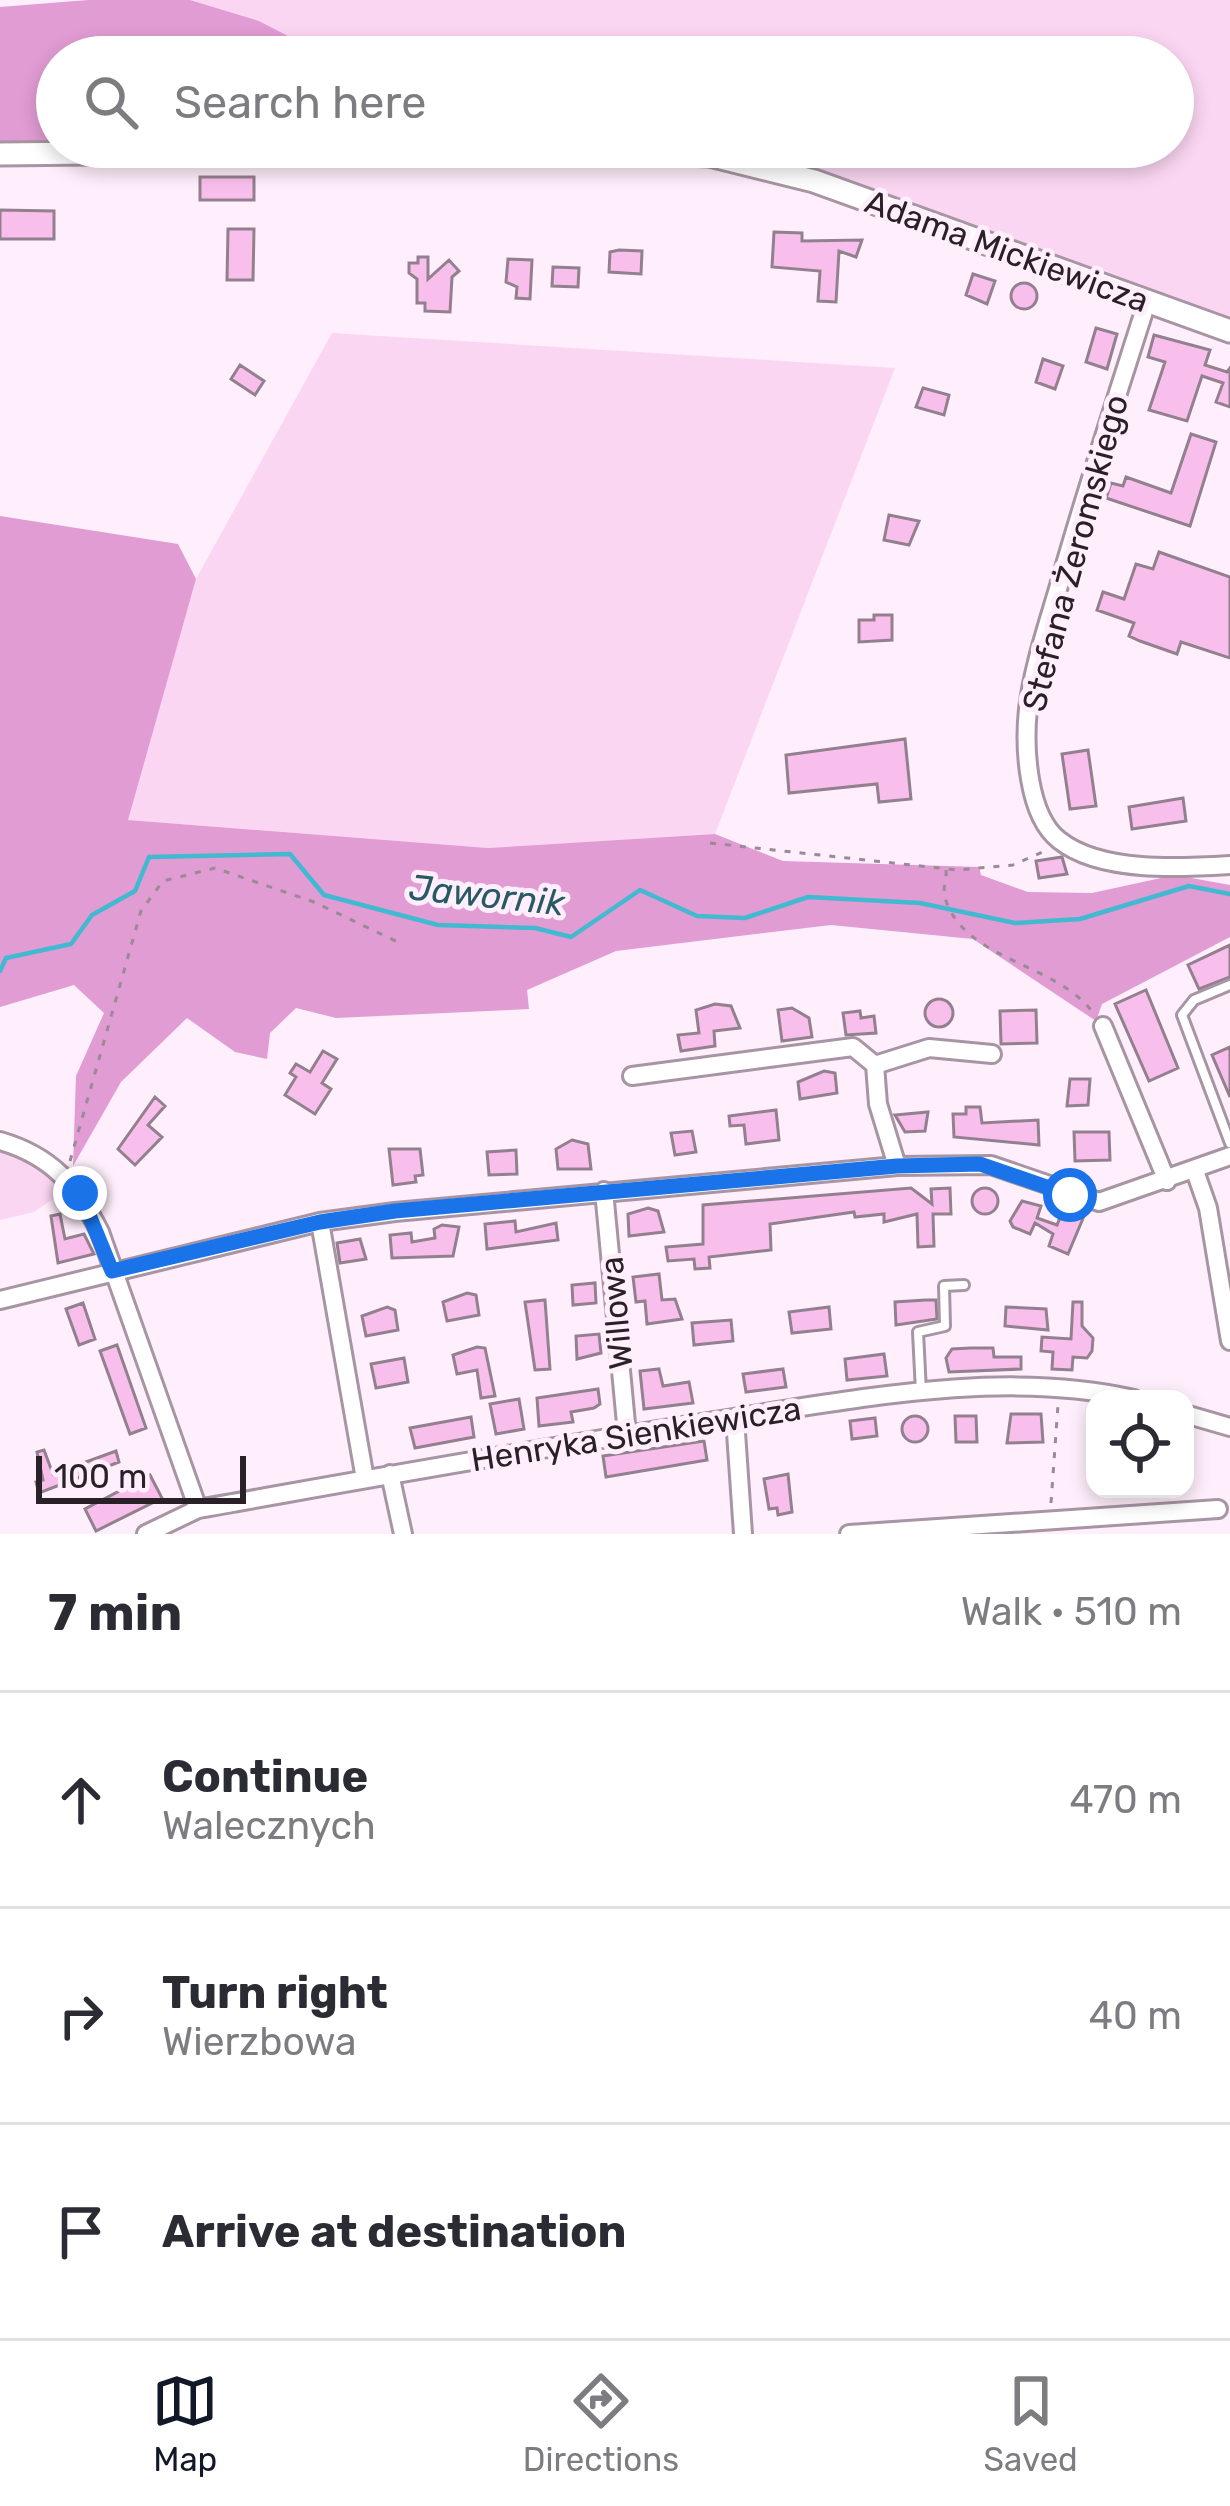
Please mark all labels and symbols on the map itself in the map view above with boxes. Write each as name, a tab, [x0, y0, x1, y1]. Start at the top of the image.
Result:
street label: Adama Mickiewicza	[860, 182, 1154, 320]
street label: Stefana Żeromskiego	[1014, 391, 1136, 715]
water label: Jawornik	[407, 865, 567, 925]
route end	[53, 1166, 107, 1220]
route start	[1043, 1168, 1097, 1222]
street label: Willowa	[592, 1255, 640, 1371]
street label: Henryka Sienkiewicza	[468, 1389, 804, 1479]
scale bar	[36, 1450, 246, 1503]

